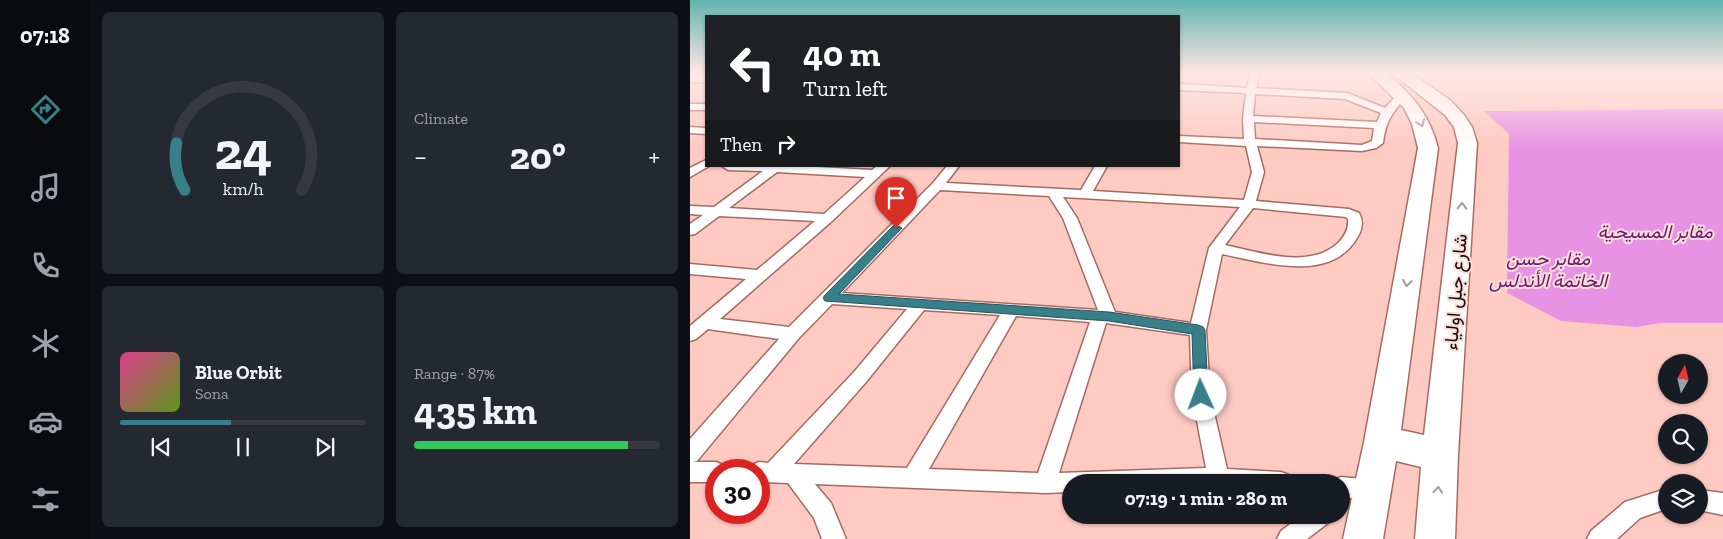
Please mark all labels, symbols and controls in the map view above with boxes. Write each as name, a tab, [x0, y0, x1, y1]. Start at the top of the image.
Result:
text: 07:18	[20, 22, 70, 49]
text: 40 m	[803, 33, 880, 75]
icon: left	[720, 35, 785, 100]
text: Turn left	[803, 75, 887, 102]
icon: directions	[28, 92, 63, 127]
text: Climate	[414, 109, 468, 128]
one-way arrow	[1415, 118, 1425, 127]
text: 24	[214, 120, 272, 182]
icon: right	[772, 130, 800, 158]
text: 20°	[510, 133, 566, 179]
text: Then	[720, 133, 762, 156]
text: −	[414, 140, 427, 173]
text: +	[648, 140, 660, 173]
icon: music	[28, 170, 63, 205]
pin	[875, 177, 917, 228]
text: km/h	[223, 178, 263, 200]
icon: arrive	[882, 184, 910, 212]
one-way arrow	[1456, 202, 1467, 210]
park label: مقابر المسيحية	[1597, 220, 1713, 243]
street label: شارع جبل اولياء	[1439, 233, 1473, 351]
park label: مقابر حسن الخاتمة الأندلس	[1489, 247, 1610, 292]
icon: phone	[28, 248, 63, 283]
one-way arrow	[1402, 279, 1413, 287]
icon: climate	[28, 326, 63, 361]
north arrow	[1658, 354, 1708, 404]
map controls	[1658, 354, 1708, 524]
text: Blue Orbit	[195, 361, 282, 384]
text: Range · 87%	[414, 364, 495, 383]
position arrow	[1174, 368, 1226, 420]
text: Sona	[195, 384, 229, 403]
text: 435 km	[414, 388, 537, 434]
icon: car	[28, 404, 63, 439]
button: search	[1658, 414, 1708, 464]
icon: previous	[147, 433, 175, 461]
icon: pause	[229, 433, 257, 461]
icon: next	[311, 433, 339, 461]
speed limit sign: 30	[705, 459, 770, 524]
button: layers	[1658, 474, 1708, 524]
icon: filters	[28, 482, 63, 517]
one-way arrow	[1433, 486, 1444, 494]
text: 07:19 · 1 min · 280 m	[1125, 487, 1287, 510]

